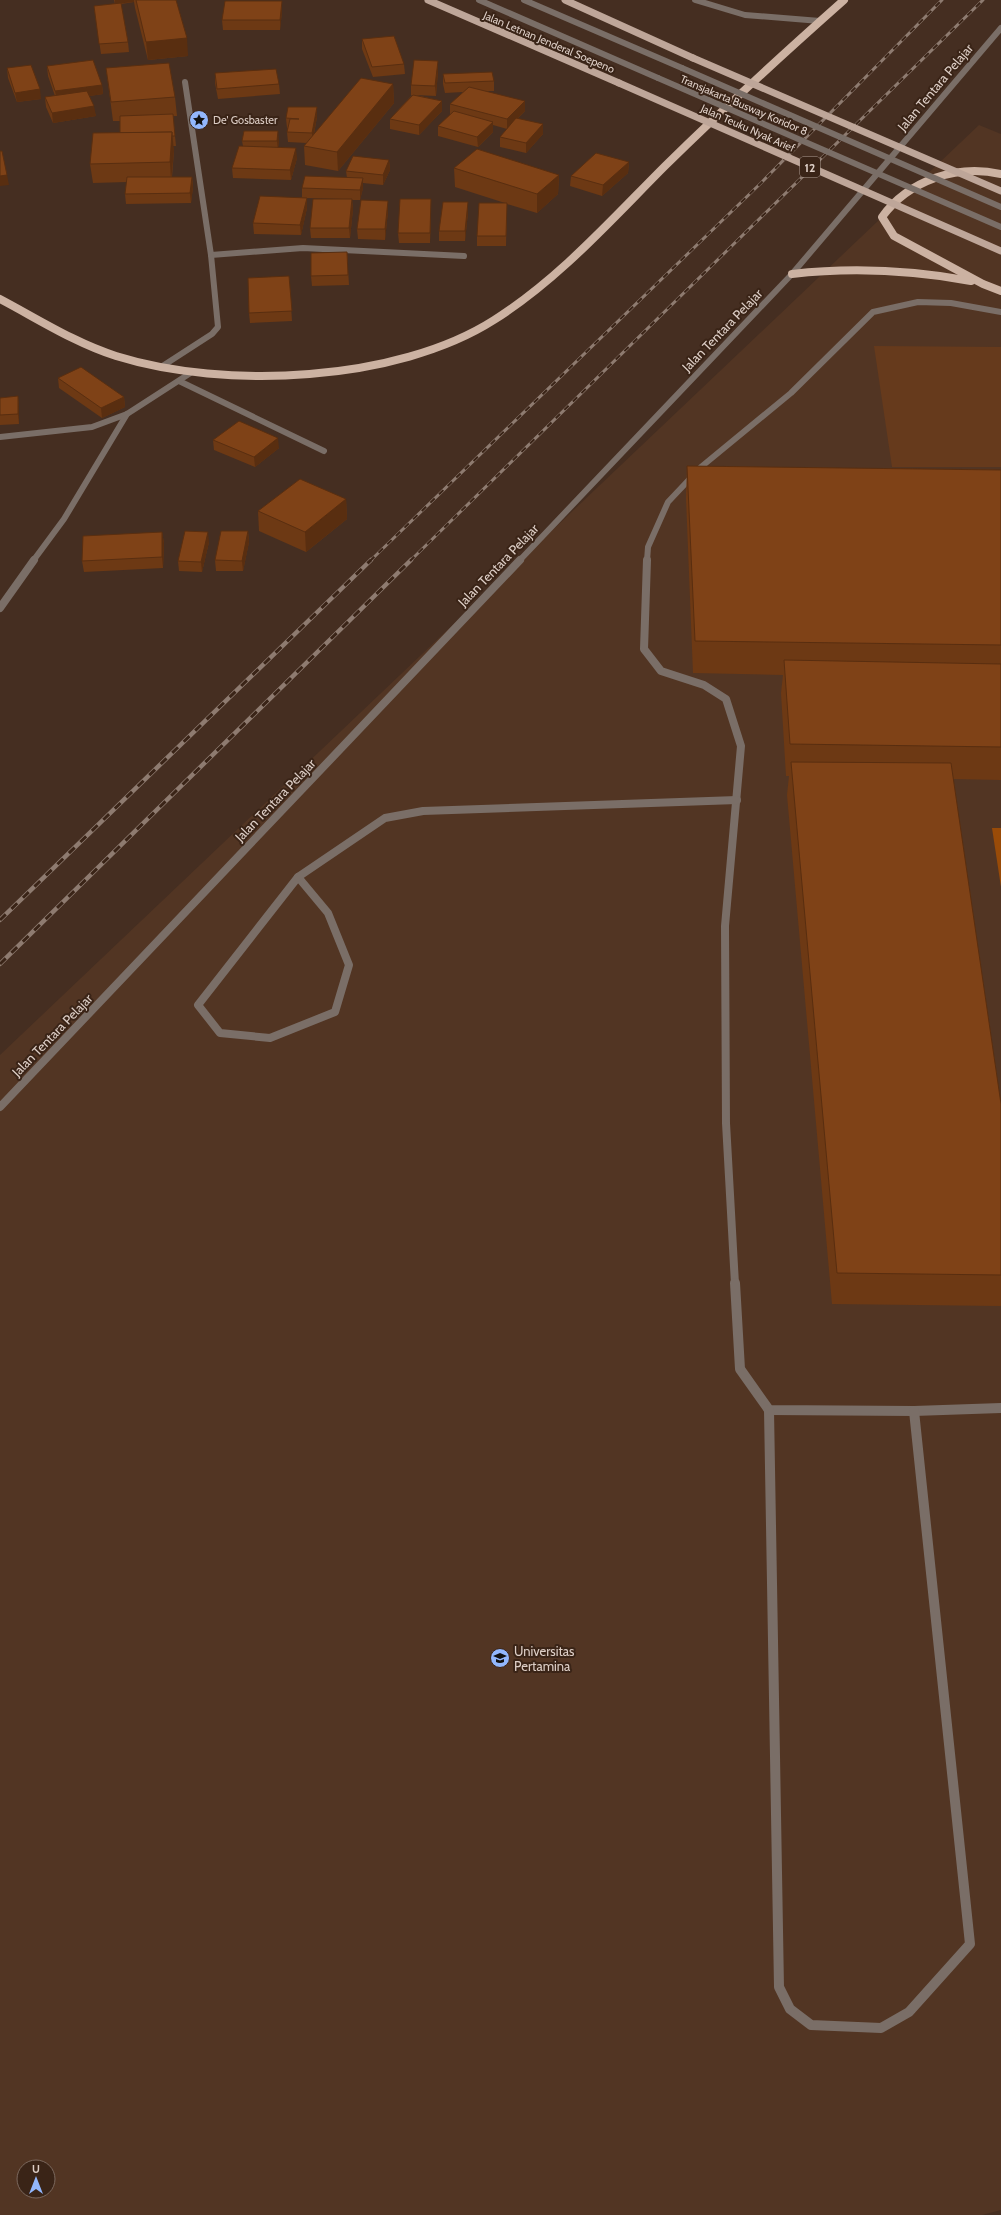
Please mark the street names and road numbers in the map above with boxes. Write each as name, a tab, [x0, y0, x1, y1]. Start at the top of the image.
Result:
street label: Jalan Letnan Jenderal Soepeno	[480, 8, 617, 76]
street label: Jalan Tentara Pelajar	[893, 40, 977, 135]
street label: Transjakarta Busway Koridor 8	[678, 72, 810, 138]
street label: Jalan Teuku Nyak Arief	[698, 101, 798, 155]
road number: 12	[800, 157, 820, 177]
street label: Jalan Tentara Pelajar	[678, 285, 767, 376]
street label: Jalan Tentara Pelajar	[454, 520, 543, 611]
street label: Jalan Tentara Pelajar	[231, 755, 320, 846]
street label: Jalan Tentara Pelajar	[8, 990, 97, 1081]

